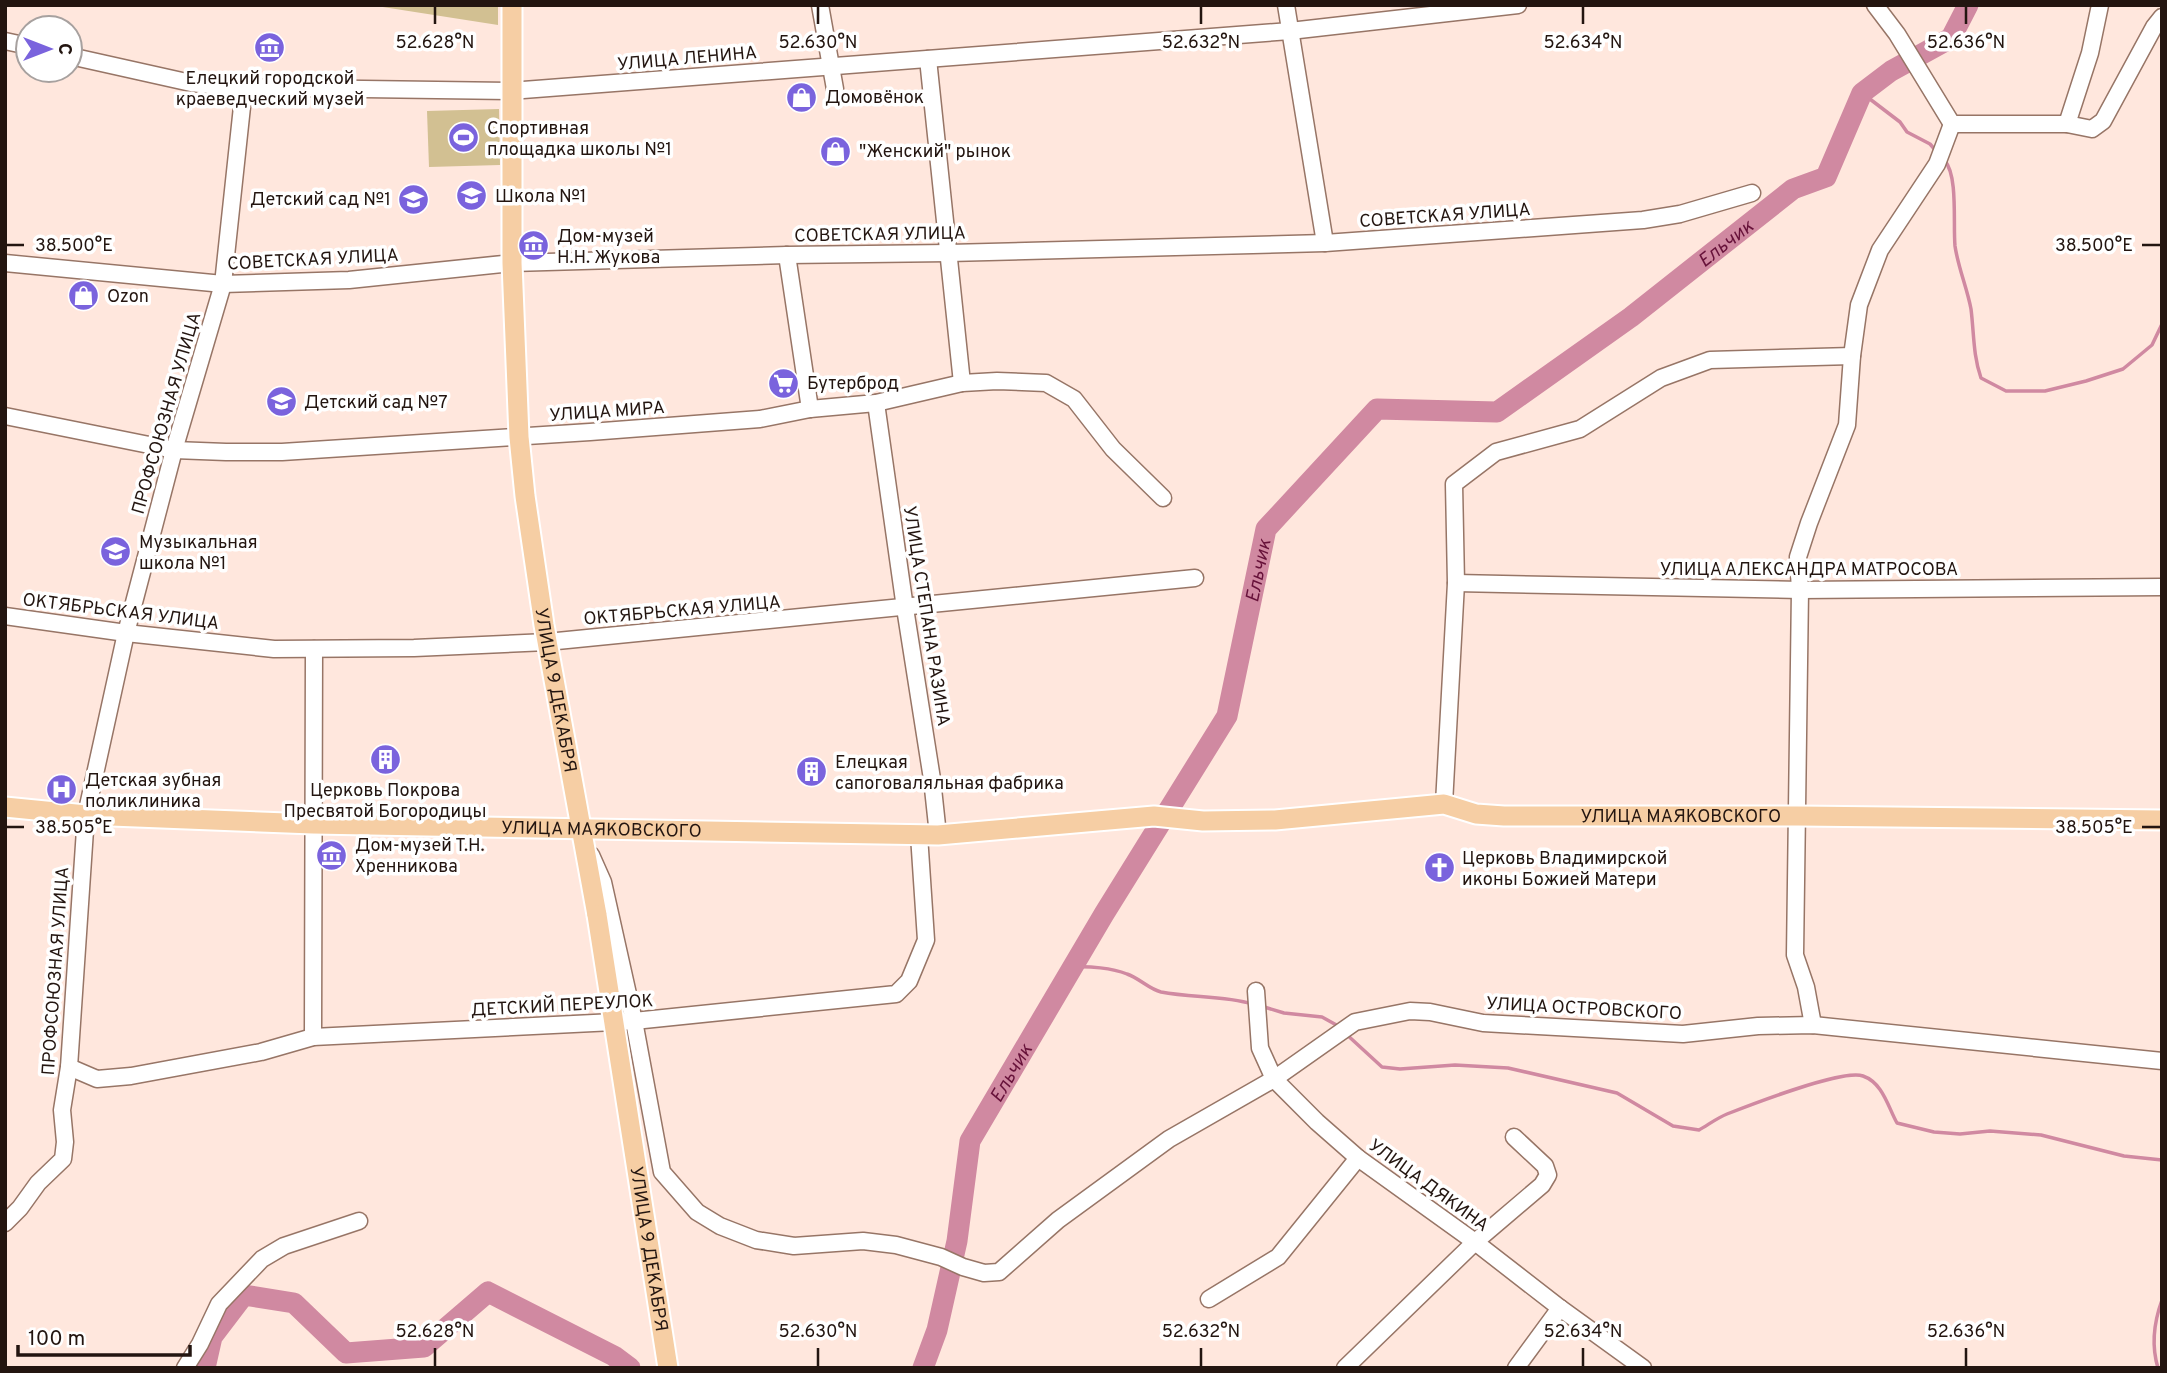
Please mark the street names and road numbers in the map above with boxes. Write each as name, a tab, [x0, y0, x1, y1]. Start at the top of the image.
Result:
street label: УЛИЦА ЛЕНИНА	[616, 42, 758, 77]
street label: СОВЕТСКАЯ УЛИЦА	[1359, 199, 1532, 234]
street label: СОВЕТСКАЯ УЛИЦА	[794, 223, 966, 248]
street label: СОВЕТСКАЯ УЛИЦА	[227, 245, 399, 276]
street label: ПРОФСОЮЗНАЯ УЛИЦА	[128, 310, 207, 517]
street label: УЛИЦА МИРА	[549, 397, 666, 428]
street label: УЛИЦА СТЕПАНА РАЗИНА	[897, 505, 954, 728]
street label: УЛИЦА АЛЕКСАНДРА МАТРОСОВА	[1660, 559, 1958, 582]
street label: ОКТЯБРЬСКАЯ УЛИЦА	[21, 589, 220, 636]
street label: ОКТЯБРЬСКАЯ УЛИЦА	[583, 591, 782, 632]
street label: УЛИЦА 9 ДЕКАБРЯ	[529, 607, 581, 774]
street label: УЛИЦА МАЯКОВСКОГО	[1581, 806, 1781, 829]
street label: УЛИЦА МАЯКОВСКОГО	[501, 817, 702, 844]
street label: ПРОФСОЮЗНАЯ УЛИЦА	[38, 866, 75, 1076]
street label: ДЕТСКИЙ ПЕРЕУЛОК	[470, 988, 654, 1023]
street label: УЛИЦА ОСТРОВСКОГО	[1485, 993, 1682, 1026]
street label: УЛИЦА ДЯКИНА	[1363, 1135, 1493, 1238]
street label: УЛИЦА 9 ДЕКАБРЯ	[624, 1165, 672, 1333]

